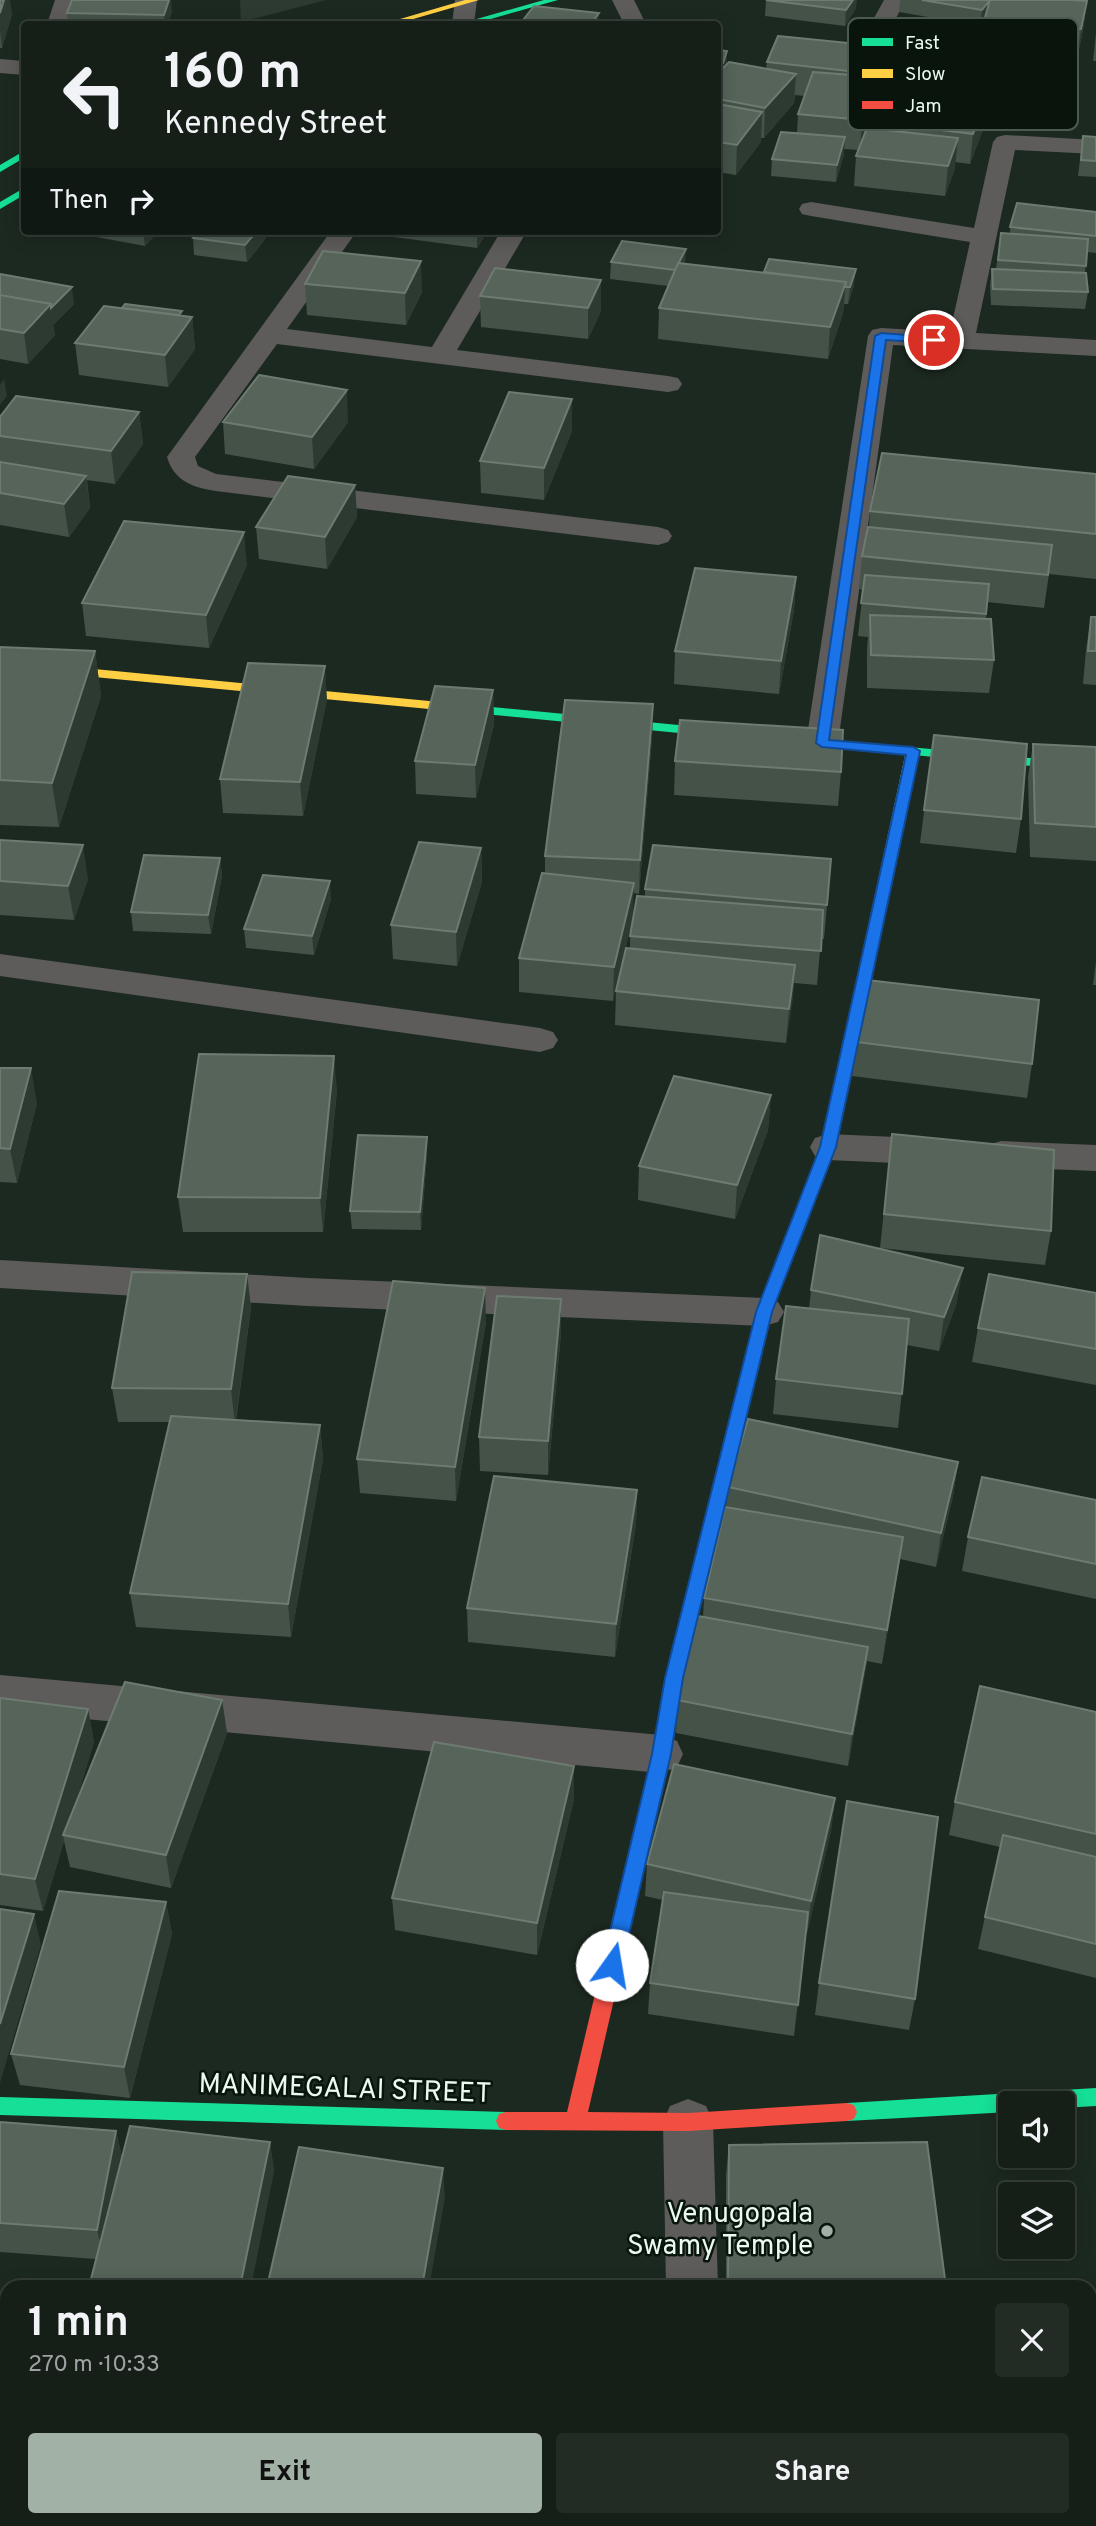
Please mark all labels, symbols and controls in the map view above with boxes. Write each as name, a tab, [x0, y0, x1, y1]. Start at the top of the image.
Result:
legend	[848, 18, 1078, 130]
text: Fast	[905, 32, 940, 56]
text: 160 m	[164, 44, 301, 106]
icon: left	[49, 49, 140, 140]
text: Slow	[905, 63, 945, 87]
text: Jam	[905, 95, 942, 119]
text: Kennedy Street	[164, 105, 387, 145]
icon: right	[122, 182, 160, 220]
text: Then	[49, 185, 108, 218]
pin	[904, 310, 964, 370]
icon: arrive	[915, 321, 953, 359]
position arrow	[575, 1928, 649, 2002]
street label: MANIMEGALAI STREET	[198, 2067, 492, 2113]
map controls	[998, 2091, 1075, 2259]
button: sound	[998, 2091, 1075, 2168]
button: layers	[998, 2182, 1075, 2259]
place label: Venugopala Swamy Temple	[627, 2197, 813, 2265]
marker: Venugopala Swamy Temple	[819, 2223, 835, 2239]
text: 1 min	[28, 2298, 129, 2351]
button: close	[995, 2303, 1069, 2377]
text: 270 m · 10:33	[28, 2351, 160, 2380]
button: Exit	[28, 2433, 542, 2513]
button: Share	[556, 2433, 1069, 2513]

